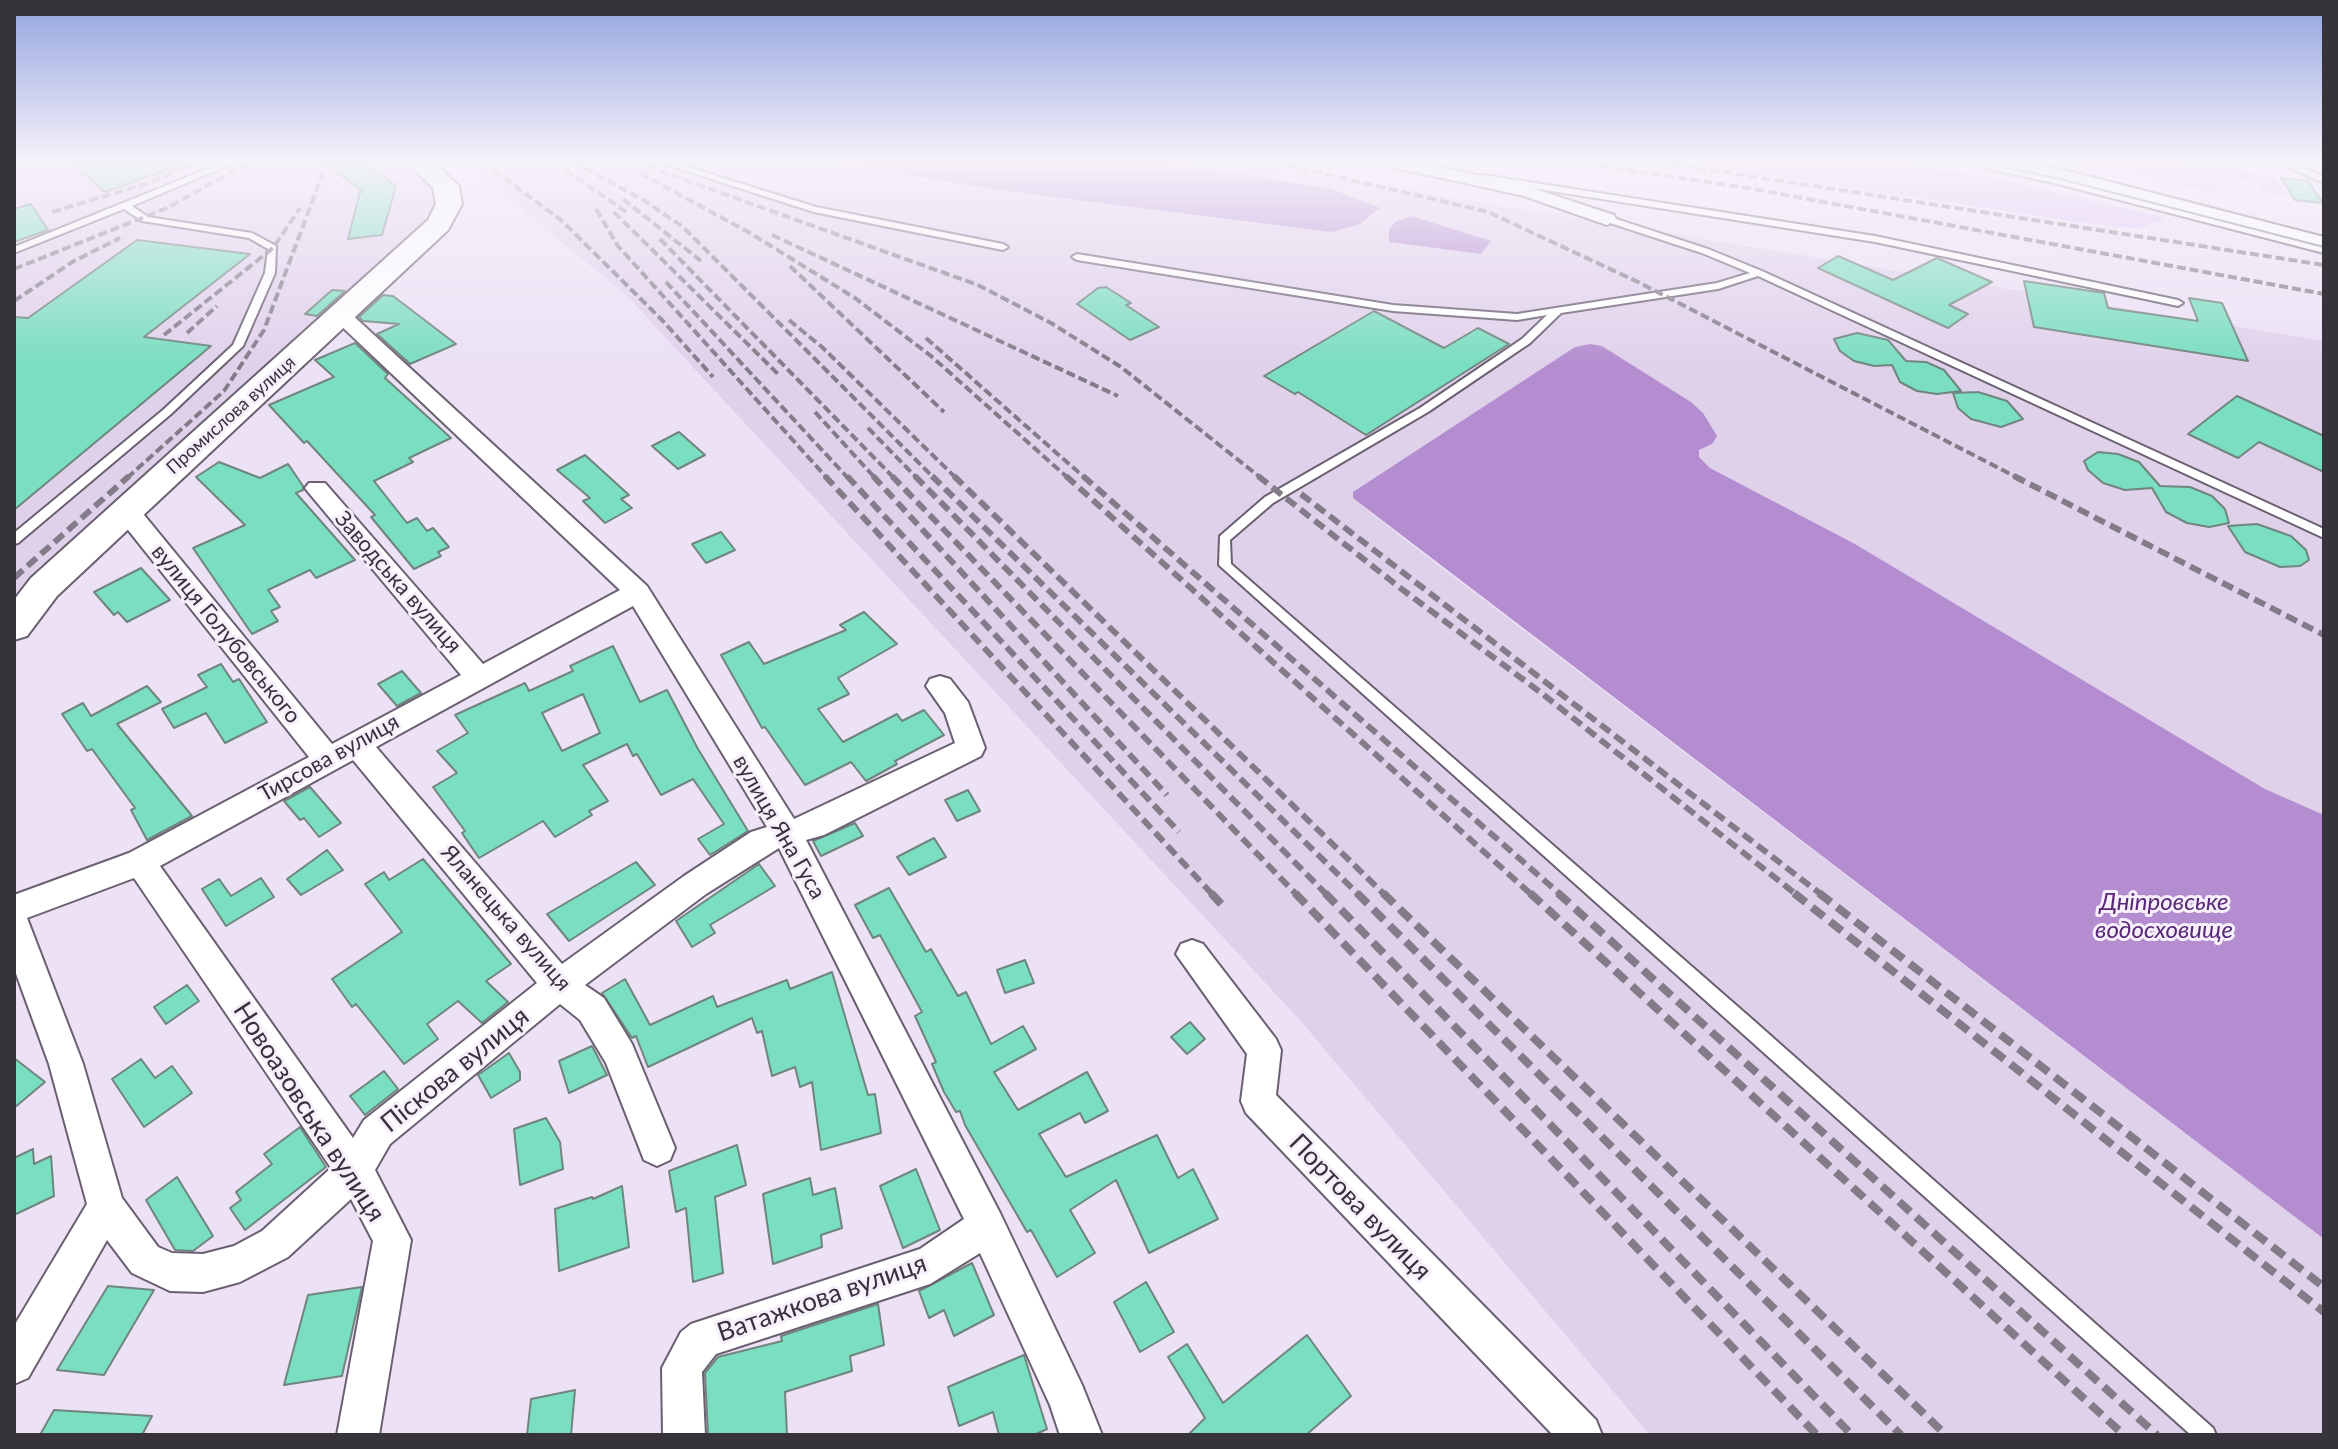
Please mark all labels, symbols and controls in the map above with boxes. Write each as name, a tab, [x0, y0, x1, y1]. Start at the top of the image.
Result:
street label: Промислова вулиця	[162, 351, 300, 479]
street label: Заводська вулиця	[329, 506, 467, 658]
street label: вулиця Голубовського	[146, 539, 306, 729]
street label: Тирсова вулиця	[254, 709, 404, 807]
street label: вулиця Яна Гуса	[727, 750, 831, 904]
street label: Яланецька вулиця	[435, 840, 577, 996]
water label: Дніпровське водосховище	[2095, 888, 2233, 944]
street label: Новоазовська вулиця	[226, 996, 392, 1228]
street label: Піскова вулиця	[375, 1001, 535, 1139]
street label: Портова вулиця	[1282, 1127, 1438, 1287]
street label: Ватажкова вулиця	[713, 1248, 931, 1348]

